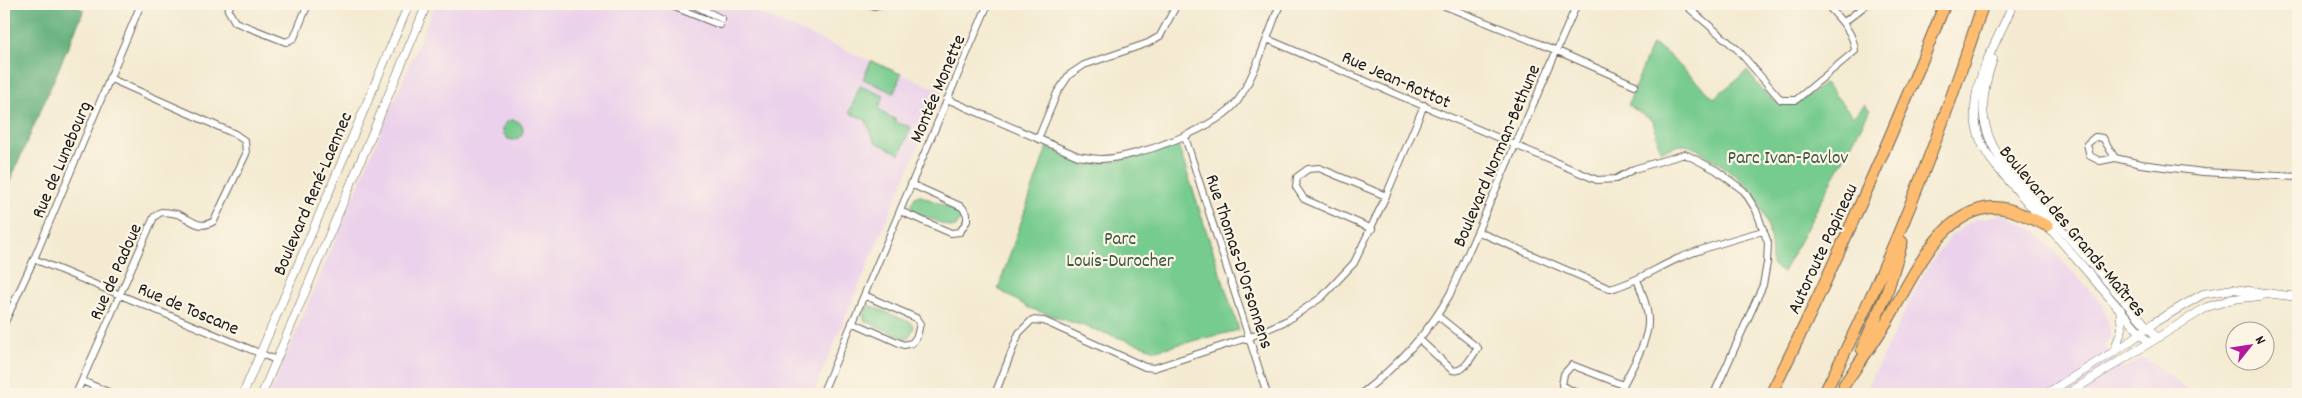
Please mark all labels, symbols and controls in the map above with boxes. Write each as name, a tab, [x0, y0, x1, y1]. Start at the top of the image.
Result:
street label: Montée Monette	[904, 31, 974, 148]
street label: Rue Jean-Rottot	[1337, 45, 1454, 117]
street label: Boulevard Norman-Bethune	[1447, 61, 1549, 252]
street label: Rue de Lunebourg	[26, 98, 100, 223]
street label: Boulevard René-Laennec	[268, 108, 361, 280]
street label: Boulevard des Grands-Maîtres	[1991, 140, 2151, 324]
park label: Parc Ivan-Pavlov	[1728, 146, 1849, 173]
street label: Rue Thomas-D'Orsonnens	[1197, 171, 1279, 353]
street label: Autoroute Papineau	[1782, 180, 1866, 319]
street label: Rue de Padoue	[84, 220, 151, 325]
park label: Parc Louis-Durocher	[1066, 227, 1174, 276]
street label: Rue de Toscane	[133, 277, 243, 344]
north arrow	[2224, 320, 2274, 370]
text: N	[2249, 333, 2270, 349]

